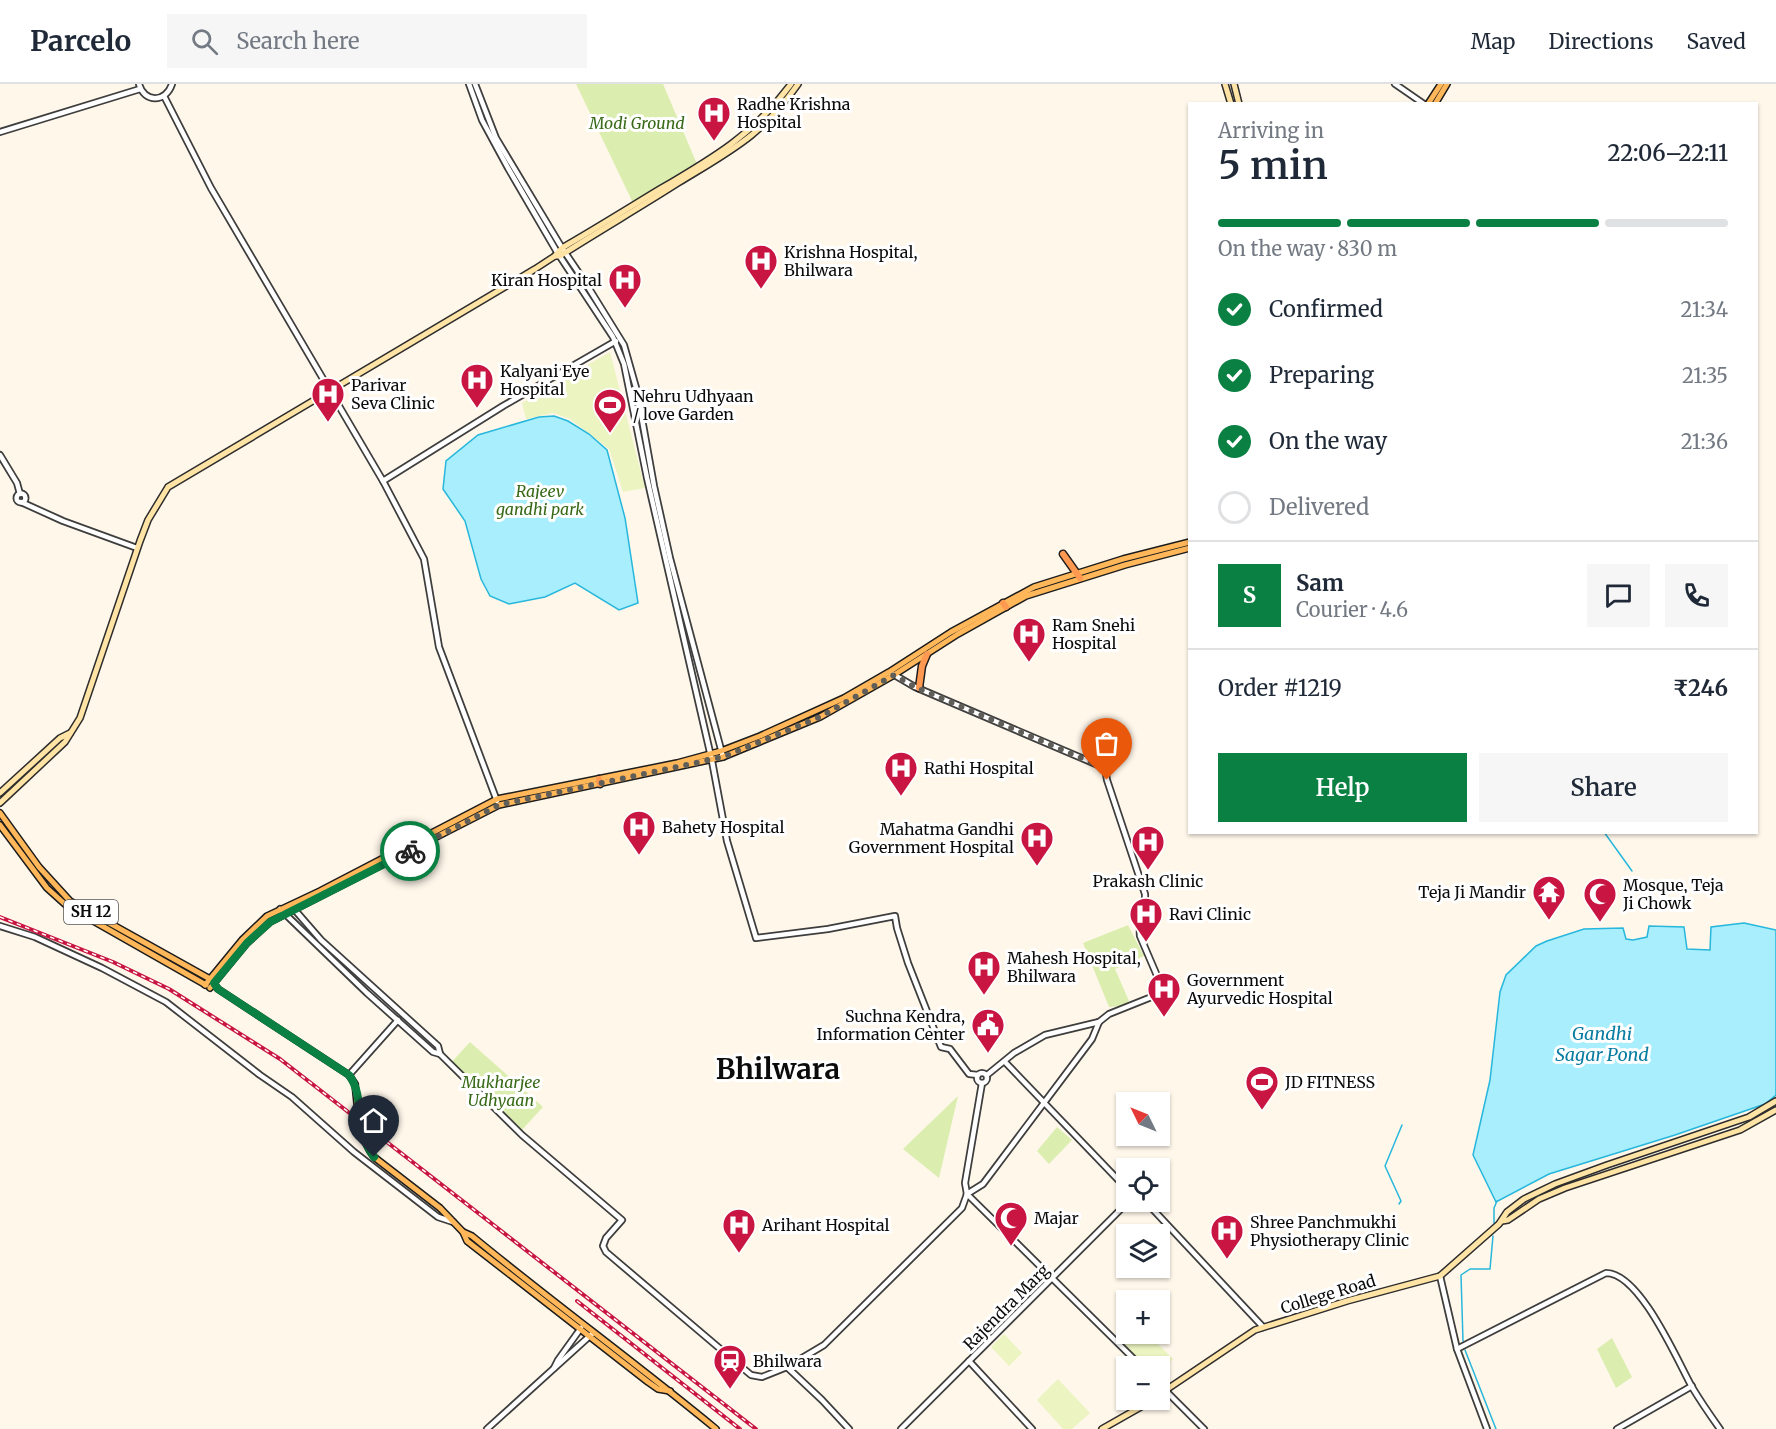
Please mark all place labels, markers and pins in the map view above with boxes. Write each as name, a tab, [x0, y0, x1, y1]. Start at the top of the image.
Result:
place label: Radhe Krishna Hospital	[737, 94, 851, 132]
hospital icon: Radhe Krishna Hospital	[696, 95, 732, 142]
place label: Krishna Hospital, Bhilwara	[784, 242, 918, 280]
hospital icon: Krishna Hospital, Bhilwara	[743, 243, 779, 290]
hospital icon: Kiran Hospital	[607, 262, 643, 309]
place label: Kiran Hospital	[491, 270, 602, 290]
place label: Kalyani Eye Hospital	[500, 361, 589, 399]
hospital icon: Kalyani Eye Hospital	[459, 362, 495, 409]
place label: Parivar Seva Clinic	[351, 375, 435, 413]
hospital icon: Parivar Seva Clinic	[310, 376, 346, 423]
place label: Nehru Udhyaan / love Garden	[633, 386, 754, 424]
sports icon: Nehru Udhyaan / love Garden	[592, 387, 628, 434]
place label: Ram Snehi Hospital	[1052, 615, 1135, 653]
hospital icon: Ram Snehi Hospital	[1011, 616, 1047, 663]
pin	[1081, 718, 1132, 780]
hospital icon: Rathi Hospital	[883, 750, 919, 797]
place label: Rathi Hospital	[924, 758, 1034, 778]
hospital icon: Bahety Hospital	[621, 809, 657, 856]
place label: Bahety Hospital	[662, 817, 784, 837]
place label: Mahatma Gandhi Government Hospital	[849, 819, 1014, 857]
hospital icon: Mahatma Gandhi Government Hospital	[1019, 820, 1055, 867]
hospital icon: Prakash Clinic	[1130, 824, 1166, 871]
place label: Prakash Clinic	[1093, 871, 1203, 891]
temple icon: Teja Ji Mandir	[1531, 874, 1567, 921]
place label: Mosque, Teja Ji Chowk	[1622, 875, 1724, 913]
mosque icon: Mosque, Teja Ji Chowk	[1582, 876, 1618, 923]
place label: Teja Ji Mandir	[1418, 882, 1526, 902]
hospital icon: Ravi Clinic	[1128, 896, 1164, 943]
place label: Ravi Clinic	[1169, 904, 1251, 924]
place label: Mahesh Hospital, Bhilwara	[1007, 948, 1141, 986]
hospital icon: Mahesh Hospital, Bhilwara	[966, 949, 1002, 996]
place label: Government Ayurvedic Hospital	[1186, 970, 1333, 1008]
hospital icon: Government Ayurvedic Hospital	[1146, 971, 1182, 1018]
place label: Suchna Kendra, Information Center	[817, 1006, 965, 1044]
public building icon: Suchna Kendra, Information Center	[970, 1007, 1006, 1054]
sports icon: JD FITNESS	[1244, 1064, 1280, 1111]
place label: JD FITNESS	[1284, 1072, 1375, 1092]
pin	[348, 1095, 399, 1157]
mosque icon: Majar	[993, 1200, 1029, 1247]
hospital icon: Arihant Hospital	[721, 1207, 757, 1254]
place label: Majar	[1034, 1208, 1079, 1228]
place label: Shree Panchmukhi Physiotherapy Clinic	[1250, 1212, 1409, 1250]
hospital icon: Shree Panchmukhi Physiotherapy Clinic	[1209, 1213, 1245, 1260]
place label: Arihant Hospital	[761, 1215, 890, 1235]
station icon: Bhilwara	[712, 1343, 748, 1390]
place label: Bhilwara	[753, 1351, 822, 1371]

